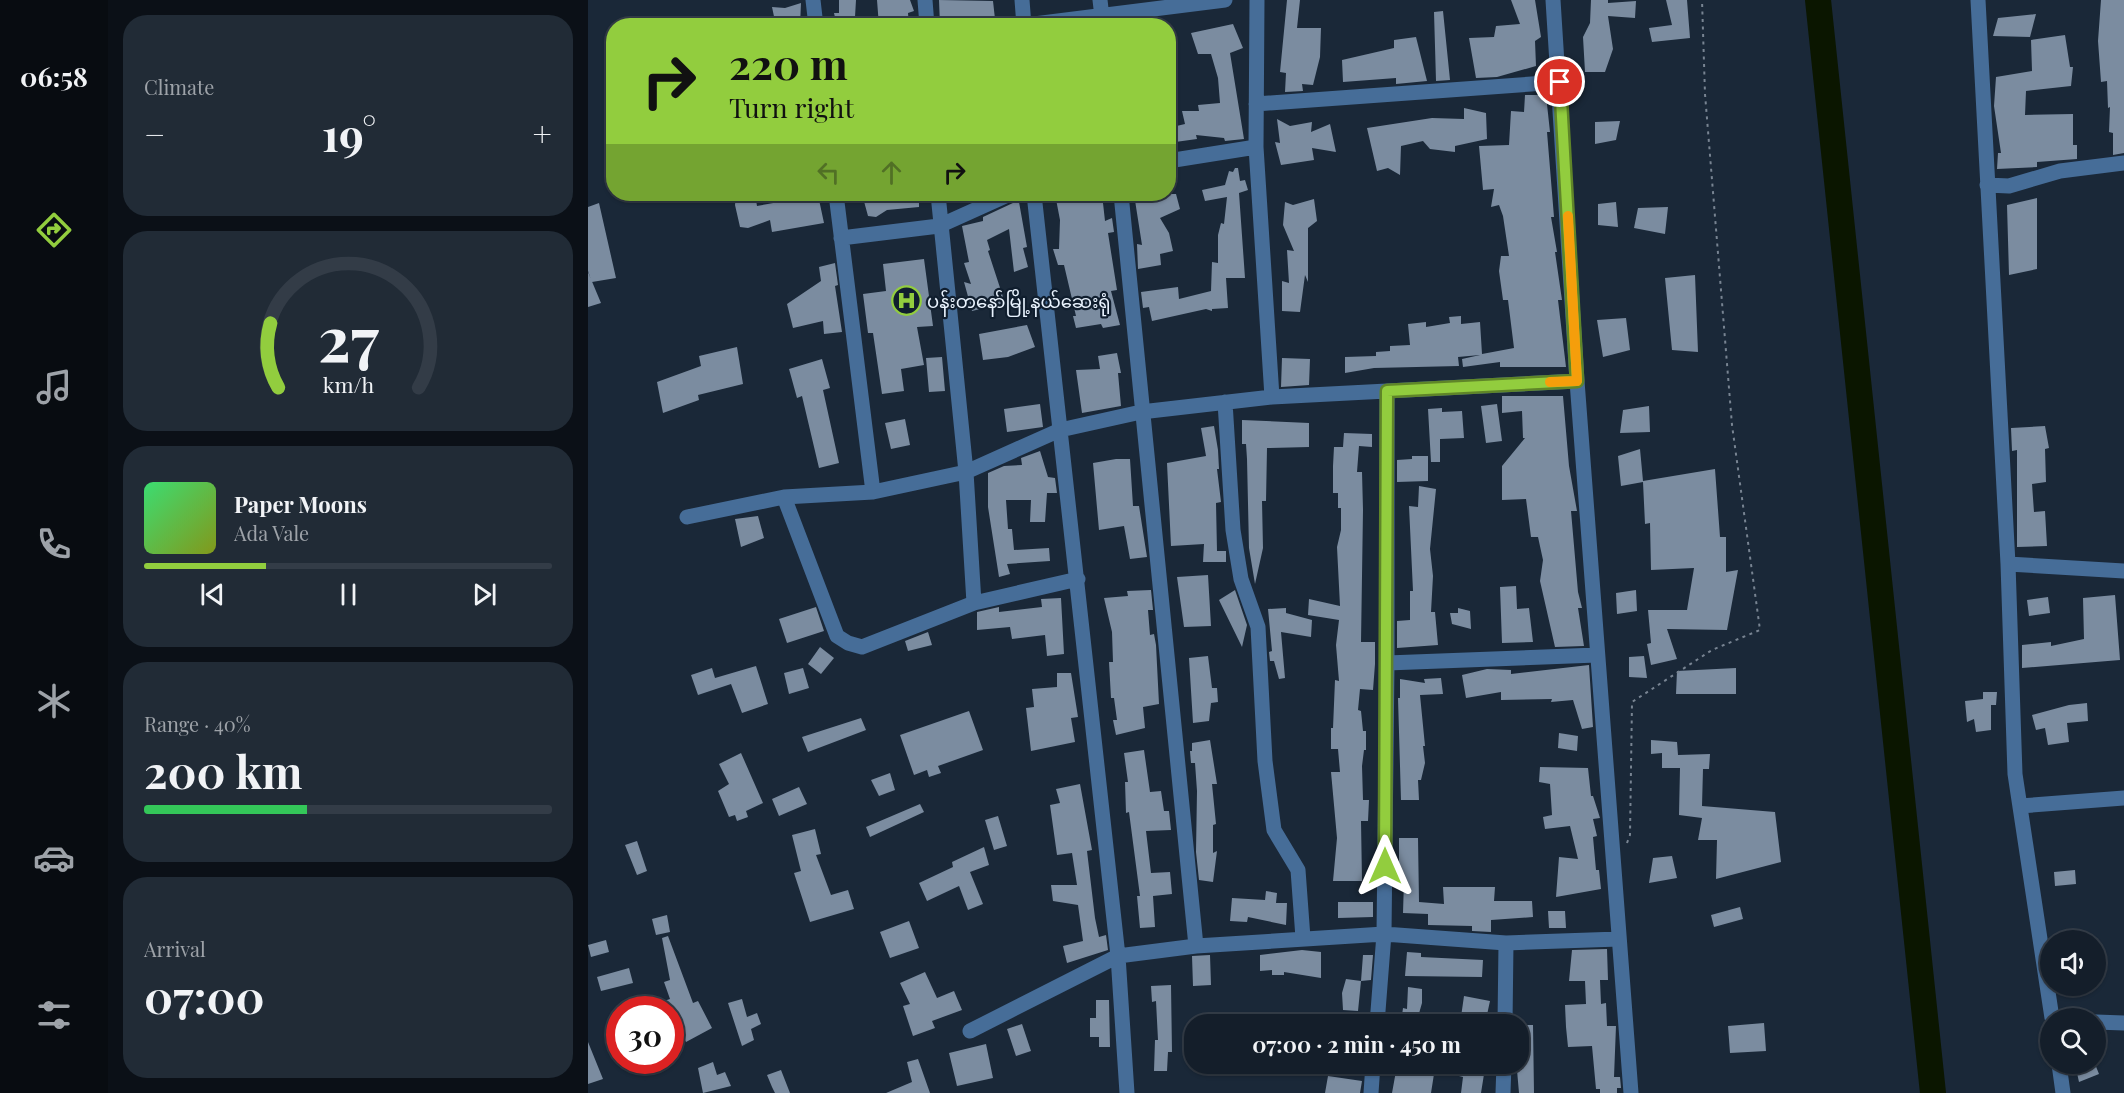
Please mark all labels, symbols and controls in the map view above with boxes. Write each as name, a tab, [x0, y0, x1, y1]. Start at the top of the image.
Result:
text: 220 m	[729, 35, 848, 91]
icon: right	[630, 42, 708, 120]
pin	[1534, 56, 1585, 107]
text: 06:58	[20, 58, 88, 94]
icon: arrive	[1543, 65, 1576, 98]
text: Climate	[144, 73, 214, 100]
text: Turn right	[729, 89, 854, 125]
text: 19°	[322, 103, 376, 163]
text: −	[144, 111, 165, 155]
text: +	[533, 111, 552, 155]
icon: left	[812, 156, 845, 189]
icon: ahead	[875, 156, 908, 189]
icon: right	[938, 156, 971, 189]
icon: directions	[33, 209, 75, 251]
hospital icon: ပန်းတနော်မြို့နယ်ဆေးရုံ	[890, 285, 922, 317]
place label: ပန်းတနော်မြို့နယ်ဆေးရုံ	[927, 288, 1111, 317]
text: 27	[317, 294, 379, 378]
icon: music	[33, 366, 75, 408]
text: km/h	[322, 370, 374, 398]
text: Paper Moons	[234, 489, 367, 519]
text: Ada Vale	[234, 519, 309, 546]
icon: phone	[33, 523, 75, 565]
icon: previous	[196, 578, 229, 611]
icon: pause	[332, 578, 365, 611]
icon: next	[468, 578, 501, 611]
icon: climate	[33, 680, 75, 722]
text: Range · 40%	[144, 710, 251, 737]
text: 200 km	[144, 740, 303, 800]
position arrow	[1353, 834, 1417, 898]
icon: car	[33, 837, 75, 879]
map controls	[2040, 930, 2106, 1074]
button: sound	[2040, 930, 2106, 996]
text: Arrival	[144, 935, 206, 962]
text: 07:00	[144, 965, 265, 1025]
icon: filters	[33, 994, 75, 1036]
speed limit sign: 30	[606, 996, 684, 1074]
button: search	[2040, 1008, 2106, 1074]
text: 07:00 · 2 min · 450 m	[1252, 1029, 1461, 1059]

